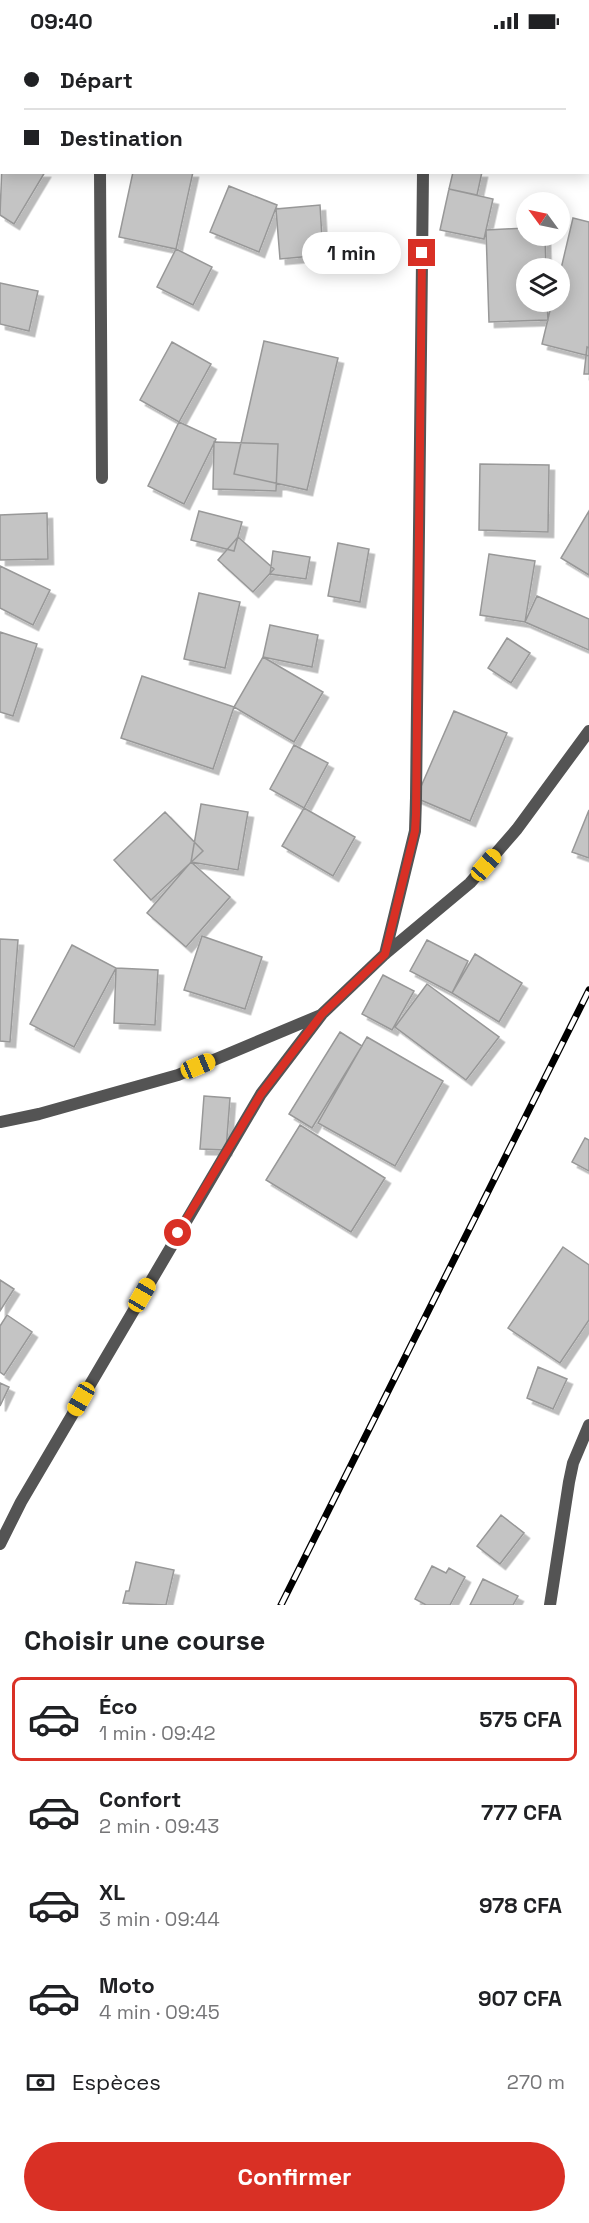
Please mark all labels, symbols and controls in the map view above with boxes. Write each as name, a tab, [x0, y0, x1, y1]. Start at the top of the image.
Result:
text: 09:40	[30, 7, 93, 35]
text: Départ	[60, 66, 133, 94]
text: Destination	[60, 124, 183, 152]
north arrow	[516, 192, 570, 246]
map controls	[516, 192, 570, 312]
callout: 1 min	[302, 232, 401, 274]
route end	[408, 239, 435, 266]
text: 1 min	[327, 240, 376, 266]
button: layers	[516, 258, 570, 312]
car	[467, 846, 505, 884]
car	[178, 1051, 218, 1081]
route start	[164, 1219, 191, 1246]
car	[125, 1275, 159, 1315]
car	[64, 1379, 98, 1419]
text: Choisir une course	[24, 1623, 265, 1658]
icon: car	[27, 1692, 81, 1746]
text: Éco	[99, 1692, 138, 1720]
text: 575 CFA	[479, 1705, 562, 1733]
text: 1 min · 09:42	[99, 1720, 216, 1746]
icon: car	[27, 1785, 81, 1839]
text: Confort	[99, 1785, 181, 1813]
text: 777 CFA	[481, 1798, 562, 1826]
text: 2 min · 09:43	[99, 1813, 219, 1839]
icon: car	[27, 1878, 81, 1932]
text: XL	[99, 1878, 125, 1906]
text: 978 CFA	[479, 1891, 562, 1919]
text: 3 min · 09:44	[99, 1906, 220, 1932]
icon: car	[27, 1971, 81, 2025]
text: Moto	[99, 1971, 155, 1999]
text: 907 CFA	[478, 1984, 562, 2012]
text: 4 min · 09:45	[99, 1999, 220, 2025]
icon: cash	[24, 2066, 57, 2099]
text: Espèces	[72, 2068, 161, 2096]
text: 270 m	[507, 2069, 565, 2095]
button: Confirmer	[24, 2142, 565, 2211]

